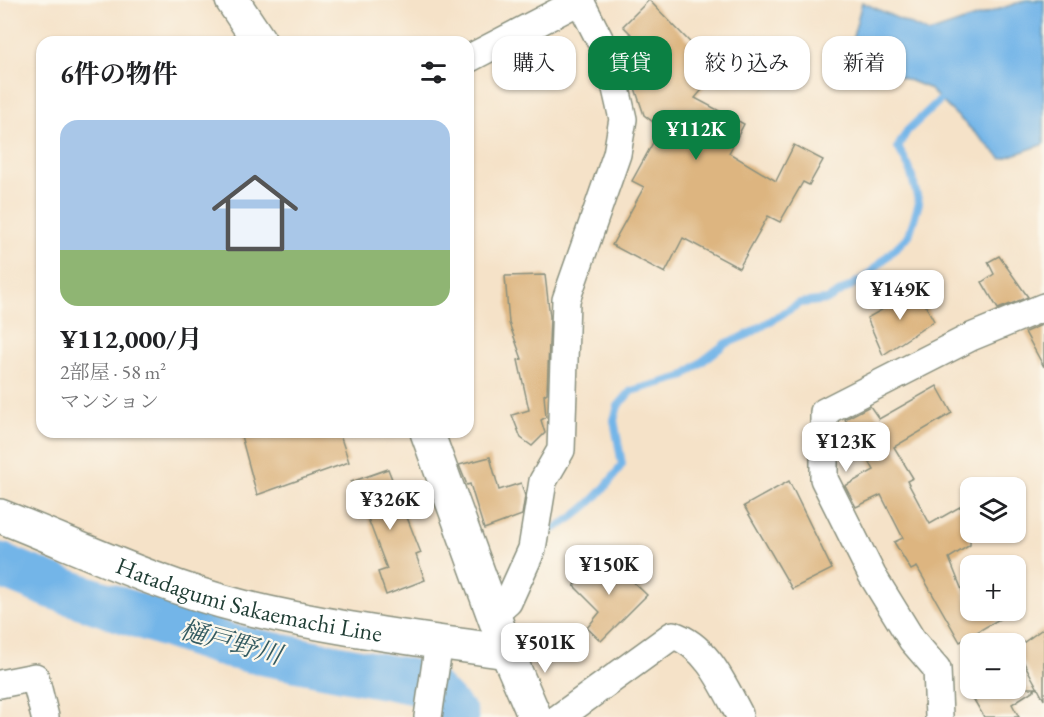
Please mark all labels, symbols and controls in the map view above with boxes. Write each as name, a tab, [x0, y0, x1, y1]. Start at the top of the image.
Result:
chip: 購入	[492, 36, 576, 90]
chip: 賃貸	[588, 36, 672, 90]
chip: 絞り込み	[684, 36, 810, 90]
chip: 新着	[822, 36, 906, 90]
icon: filters	[417, 56, 450, 89]
text: 6件の物件	[60, 57, 178, 91]
pin: ¥112K	[654, 110, 738, 161]
text: ¥112K	[666, 116, 726, 142]
icon: home	[201, 159, 309, 267]
pin: ¥149K	[858, 270, 942, 321]
text: ¥149K	[870, 276, 930, 302]
text: ¥112,000/月	[60, 322, 202, 356]
text: 2部屋 · 58 m²	[60, 359, 166, 385]
text: マンション	[60, 388, 159, 414]
pin: ¥123K	[804, 422, 888, 473]
text: ¥123K	[816, 428, 876, 454]
map controls	[960, 477, 1026, 699]
button: layers	[960, 477, 1026, 543]
pin: ¥326K	[348, 480, 432, 531]
text: ¥326K	[360, 486, 420, 512]
pin: ¥150K	[567, 545, 651, 596]
street label: Hatadagumi Sakaemachi Line	[112, 549, 384, 649]
text: ¥150K	[579, 551, 639, 577]
button: +	[960, 555, 1026, 621]
water label: 樋戸野川	[176, 612, 289, 673]
pin: ¥501K	[503, 623, 587, 674]
text: ¥501K	[515, 629, 575, 655]
button: −	[960, 633, 1026, 699]

